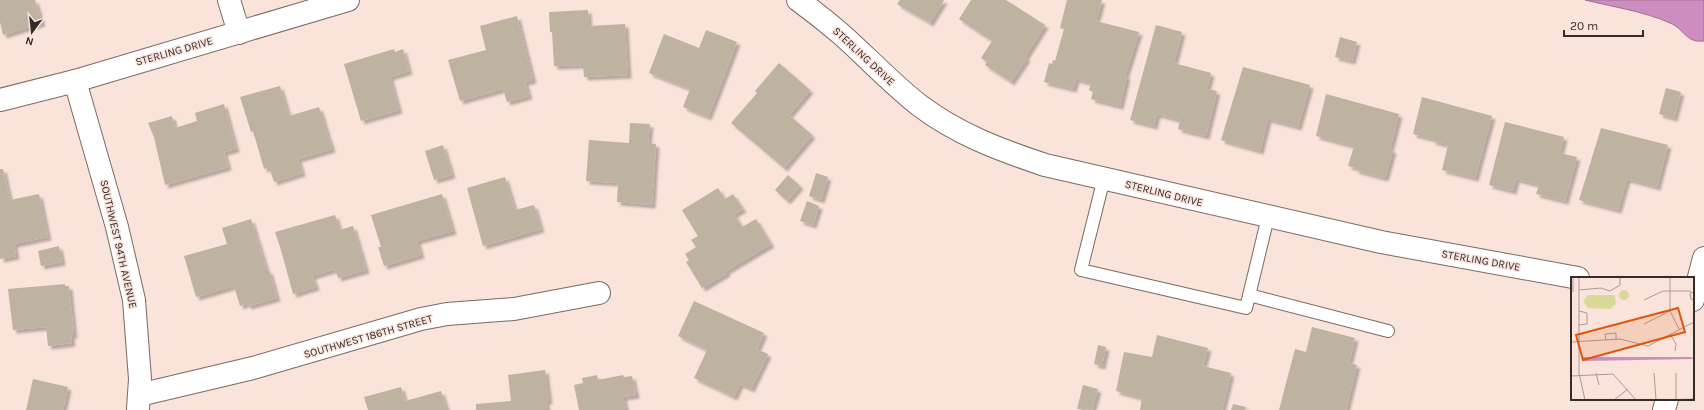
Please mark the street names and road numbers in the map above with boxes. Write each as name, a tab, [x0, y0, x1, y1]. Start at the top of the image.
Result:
street label: STERLING DRIVE	[830, 24, 897, 88]
street label: STERLING DRIVE	[134, 34, 214, 69]
street label: SOUTHWEST 94TH AVENUE	[97, 178, 140, 310]
street label: STERLING DRIVE	[1124, 178, 1204, 209]
street label: STERLING DRIVE	[1440, 247, 1521, 274]
street label: SOUTHWEST 186TH STREET	[302, 312, 435, 361]

